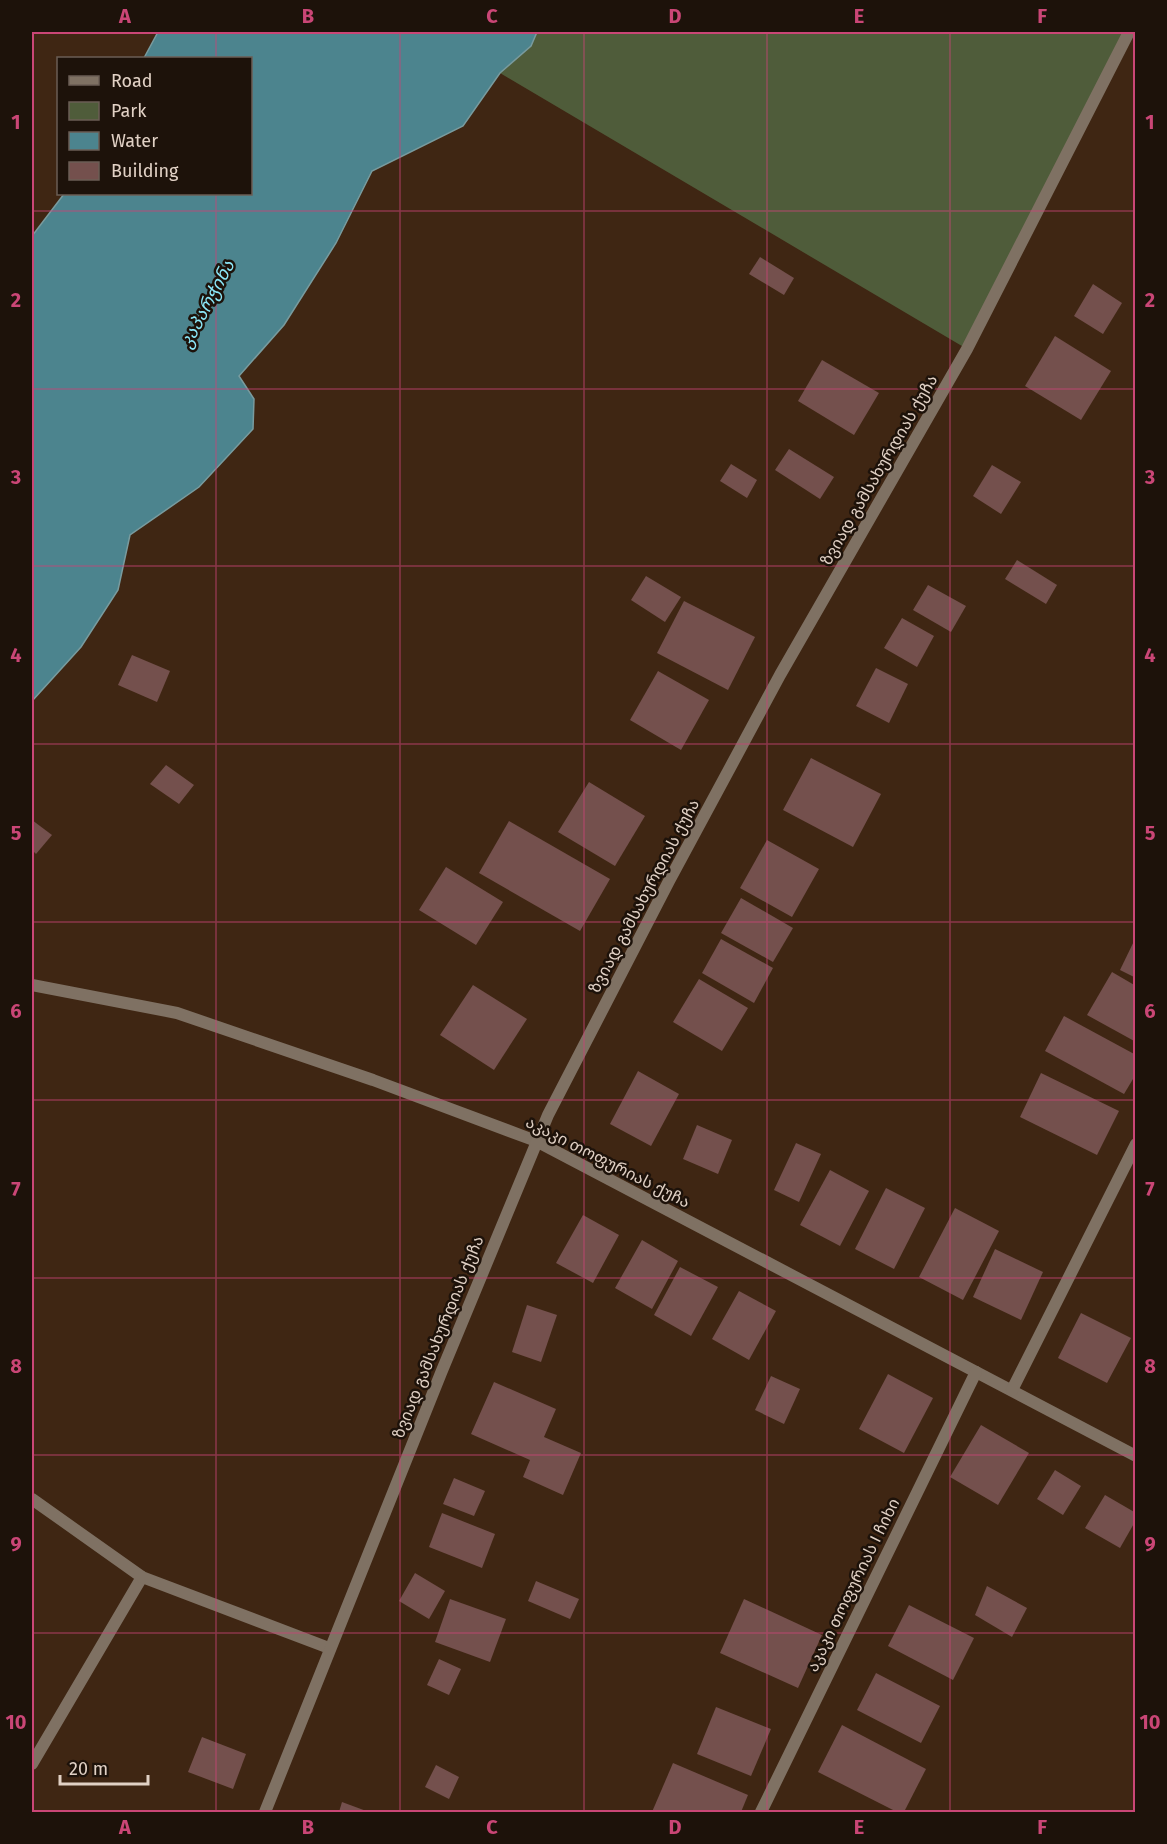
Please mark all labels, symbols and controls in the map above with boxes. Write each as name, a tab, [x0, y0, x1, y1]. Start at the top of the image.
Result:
text: A	[118, 4, 132, 28]
text: B	[302, 4, 314, 28]
text: C	[486, 4, 498, 28]
text: D	[668, 4, 682, 28]
text: E	[854, 4, 864, 28]
text: F	[1037, 4, 1047, 28]
legend	[57, 57, 252, 195]
text: Road	[111, 70, 153, 92]
text: Park	[111, 100, 147, 122]
text: 1	[11, 110, 21, 134]
text: 1	[1145, 110, 1155, 134]
text: Water	[111, 130, 158, 152]
text: Building	[111, 160, 179, 182]
water label: კაპარჭინა	[175, 256, 239, 352]
text: 2	[11, 288, 21, 312]
text: 2	[1145, 288, 1155, 312]
street label: ზვიად გამსახურდიას ქუჩა	[817, 371, 942, 569]
text: 3	[10, 465, 21, 489]
text: 3	[1144, 465, 1155, 489]
text: 4	[10, 643, 22, 667]
text: 4	[1144, 643, 1156, 667]
street label: ზვიად გამსახურდიას ქუჩა	[585, 796, 704, 997]
text: 5	[11, 821, 22, 845]
text: 5	[1145, 821, 1156, 845]
text: 6	[10, 999, 22, 1023]
text: 6	[1144, 999, 1156, 1023]
street label: აკაკი თოფურიას ქუჩა	[523, 1112, 693, 1212]
text: 7	[11, 1177, 21, 1201]
text: 7	[1145, 1177, 1155, 1201]
street label: ზვიად გამსახურდიას ქუჩა	[389, 1233, 488, 1441]
text: 8	[10, 1354, 22, 1378]
text: 8	[1144, 1354, 1156, 1378]
street label: აკაკი თოფურიას I ჩიხი	[803, 1495, 903, 1675]
text: 9	[10, 1532, 22, 1556]
text: 9	[1144, 1532, 1156, 1556]
text: 10	[6, 1710, 26, 1734]
text: 10	[1140, 1710, 1160, 1734]
scale bar	[60, 1748, 148, 1786]
text: 20 m	[69, 1758, 108, 1780]
text: A	[118, 1815, 132, 1839]
text: B	[302, 1815, 314, 1839]
text: C	[486, 1815, 498, 1839]
text: D	[668, 1815, 682, 1839]
text: E	[854, 1815, 864, 1839]
text: F	[1037, 1815, 1047, 1839]

